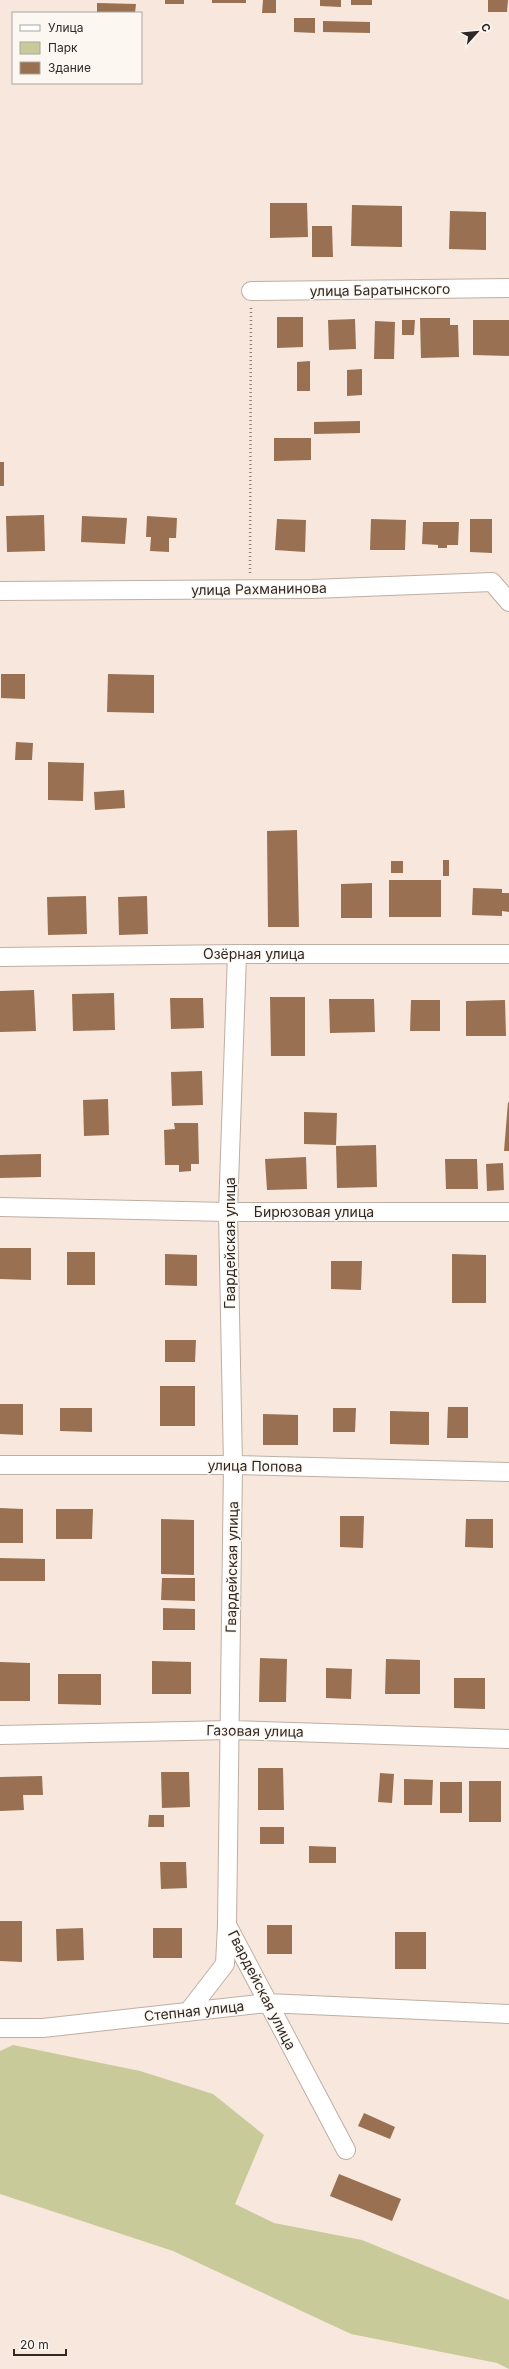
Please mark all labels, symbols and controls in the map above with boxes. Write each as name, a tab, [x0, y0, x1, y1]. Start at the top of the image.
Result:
legend	[12, 12, 142, 84]
north arrow	[457, 12, 497, 52]
text: Улица	[48, 20, 83, 35]
text: С	[478, 21, 494, 34]
text: Парк	[48, 40, 78, 55]
text: Здание	[48, 60, 91, 75]
street label: улица Баратынского	[310, 280, 450, 299]
street label: улица Рахманинова	[191, 579, 327, 598]
street label: Озёрная улица	[203, 945, 305, 962]
street label: Гвардейская улица	[221, 1177, 238, 1309]
street label: Бирюзовая улица	[254, 1203, 374, 1220]
street label: улица Попова	[207, 1456, 303, 1475]
street label: Гвардейская улица	[222, 1501, 241, 1633]
street label: Газовая улица	[206, 1721, 304, 1740]
street label: Гвардейская улица	[225, 1927, 300, 2052]
street label: Степная улица	[143, 1997, 245, 2024]
scale bar	[14, 2331, 66, 2357]
text: 20 m	[20, 2337, 49, 2352]

